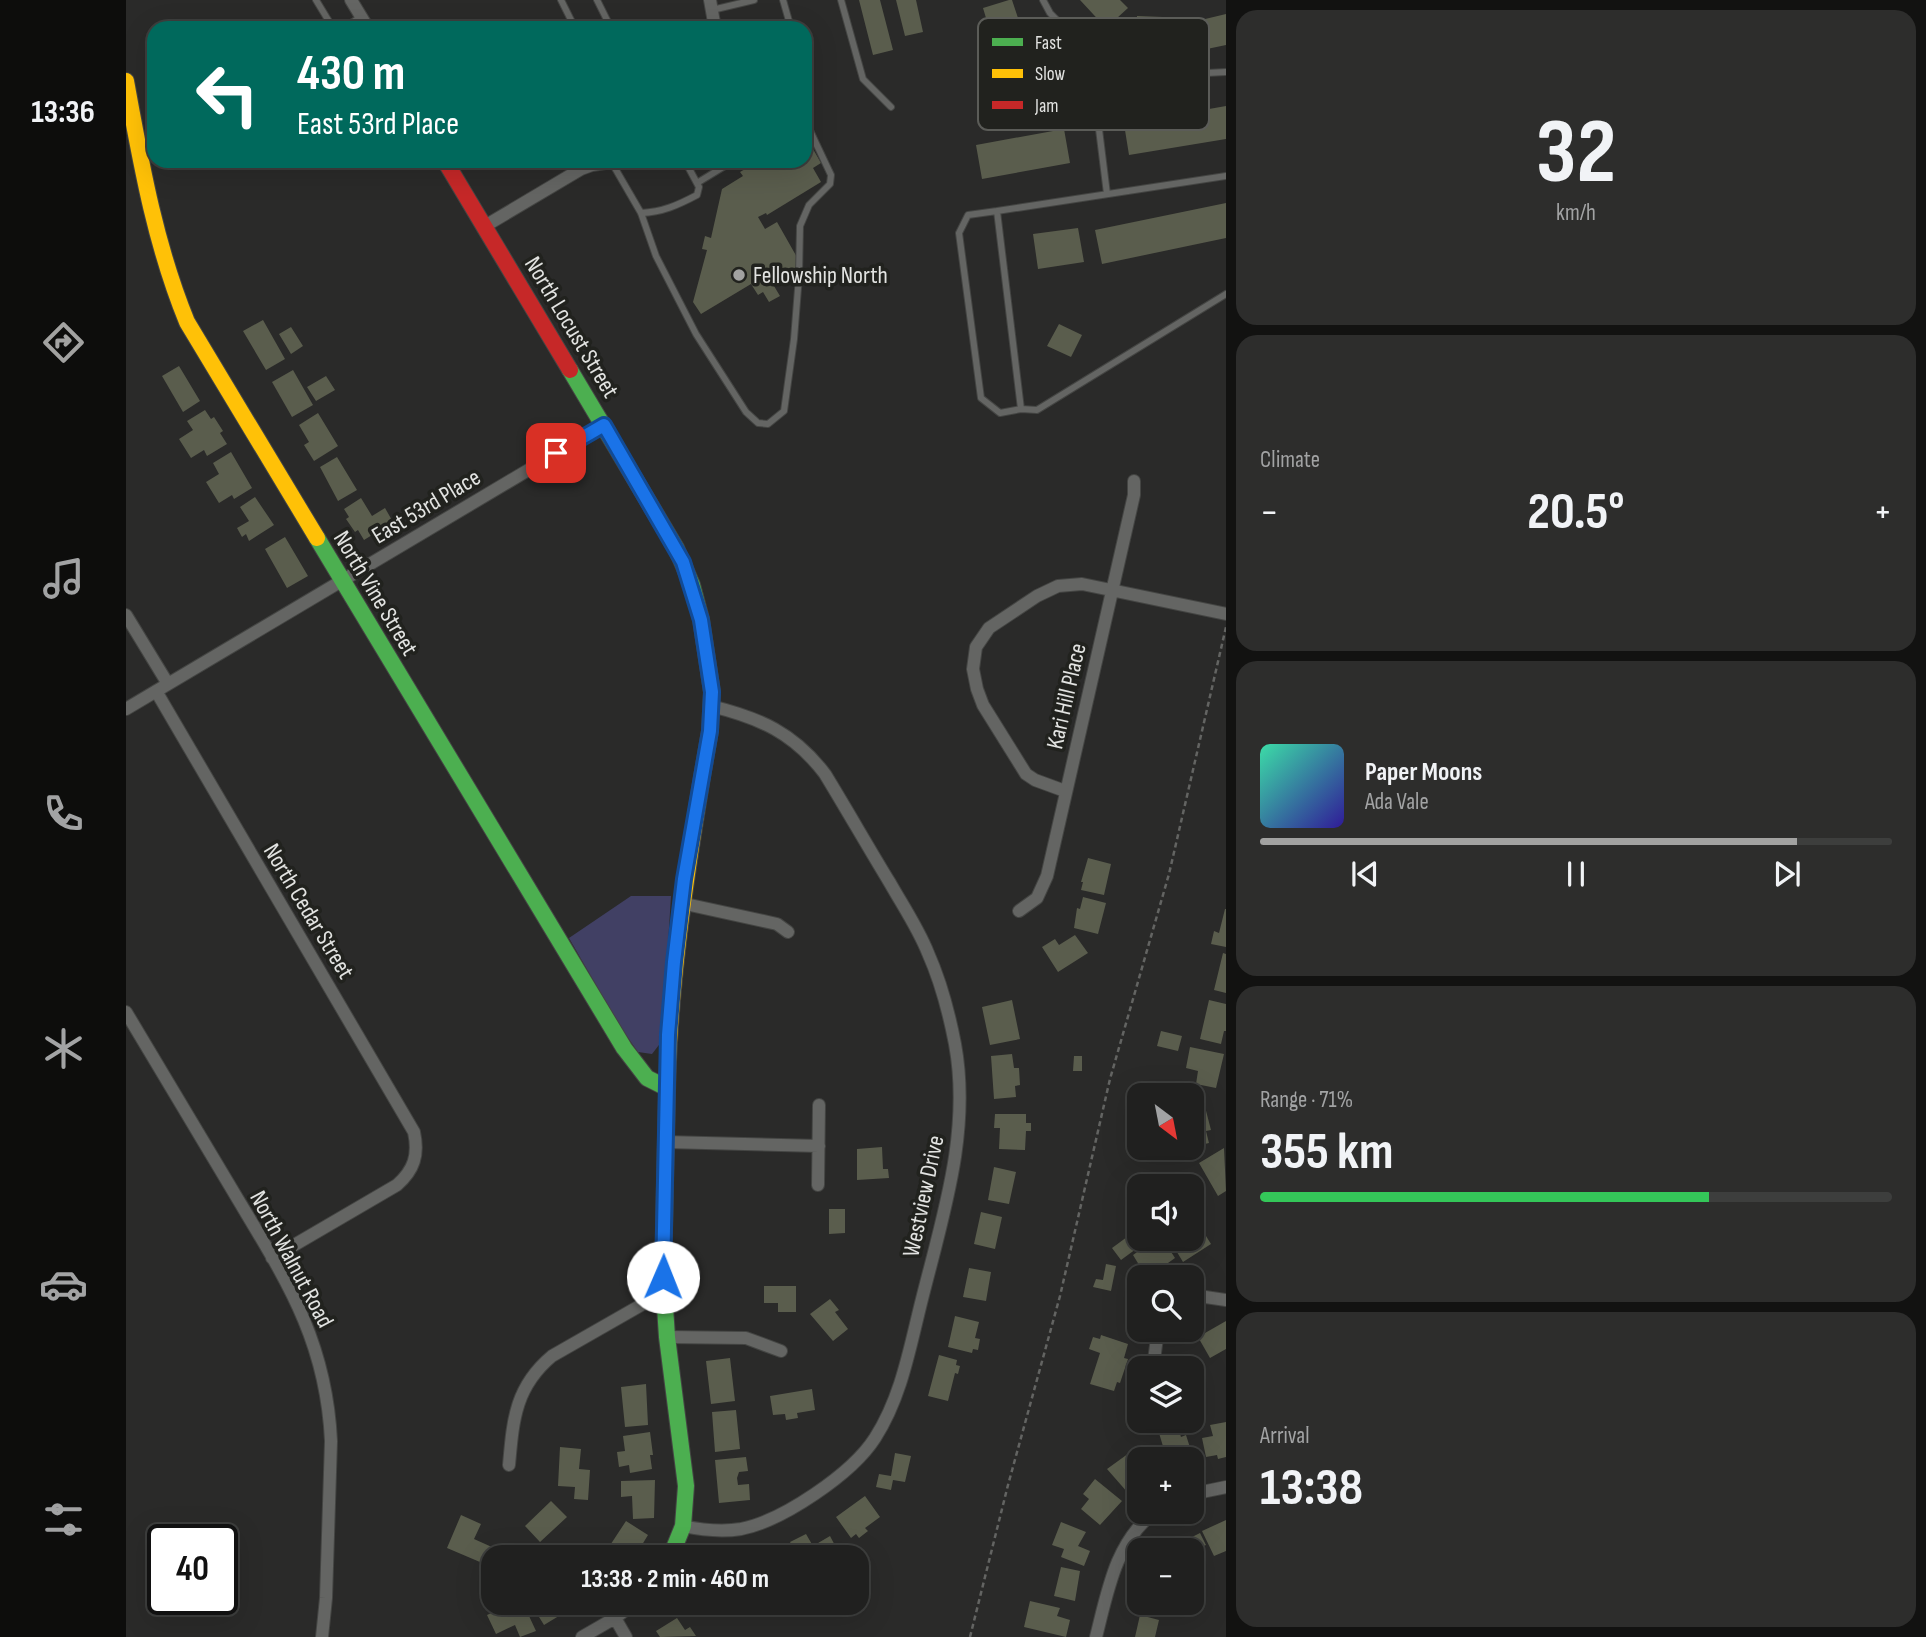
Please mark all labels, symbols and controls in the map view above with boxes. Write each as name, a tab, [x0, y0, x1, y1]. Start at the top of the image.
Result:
legend	[978, 18, 1209, 130]
text: Fast	[1035, 32, 1062, 55]
text: 430 m	[297, 45, 405, 104]
icon: left	[182, 49, 273, 140]
text: Slow	[1035, 63, 1065, 86]
text: 13:36	[31, 93, 95, 132]
text: Jam	[1034, 95, 1058, 118]
text: 32	[1536, 99, 1616, 208]
text: East 53rd Place	[297, 105, 459, 144]
text: km/h	[1556, 199, 1596, 227]
street label: North Locust Street	[518, 251, 625, 403]
place label: Fellowship North	[753, 261, 888, 290]
marker: Fellowship North	[731, 267, 747, 283]
icon: directions	[39, 318, 88, 367]
pin	[526, 423, 586, 483]
icon: arrive	[537, 434, 575, 472]
text: Climate	[1260, 446, 1320, 474]
street label: East 53rd Place	[367, 463, 486, 550]
text: 20.5°	[1527, 481, 1625, 544]
text: −	[1260, 490, 1279, 535]
text: +	[1873, 490, 1892, 535]
street label: North Vine Street	[327, 526, 424, 661]
icon: music	[39, 554, 88, 603]
street label: Kari Hill Place	[1040, 640, 1093, 752]
text: Paper Moons	[1365, 757, 1482, 788]
text: Ada Vale	[1365, 788, 1429, 816]
icon: phone	[39, 789, 88, 838]
street label: North Cedar Street	[257, 838, 360, 984]
icon: previous	[1346, 855, 1384, 893]
icon: pause	[1557, 855, 1595, 893]
icon: next	[1768, 855, 1806, 893]
icon: climate	[39, 1024, 88, 1073]
north arrow	[1127, 1083, 1204, 1160]
map controls	[1127, 1083, 1204, 1615]
text: Range · 71%	[1260, 1086, 1353, 1114]
text: 355 km	[1260, 1121, 1394, 1184]
street label: Westview Drive	[896, 1133, 950, 1259]
button: sound	[1127, 1174, 1204, 1251]
street label: North Walnut Road	[243, 1186, 340, 1333]
position arrow	[626, 1240, 700, 1314]
icon: car	[39, 1260, 88, 1309]
button: search	[1127, 1265, 1204, 1342]
button: layers	[1127, 1356, 1204, 1433]
text: Arrival	[1260, 1422, 1309, 1450]
button: +	[1127, 1447, 1204, 1524]
text: 13:38	[1260, 1457, 1363, 1520]
icon: filters	[39, 1495, 88, 1544]
speed limit sign: 40	[147, 1524, 238, 1615]
button: −	[1127, 1538, 1204, 1615]
text: 13:38 · 2 min · 460 m	[581, 1564, 769, 1595]

